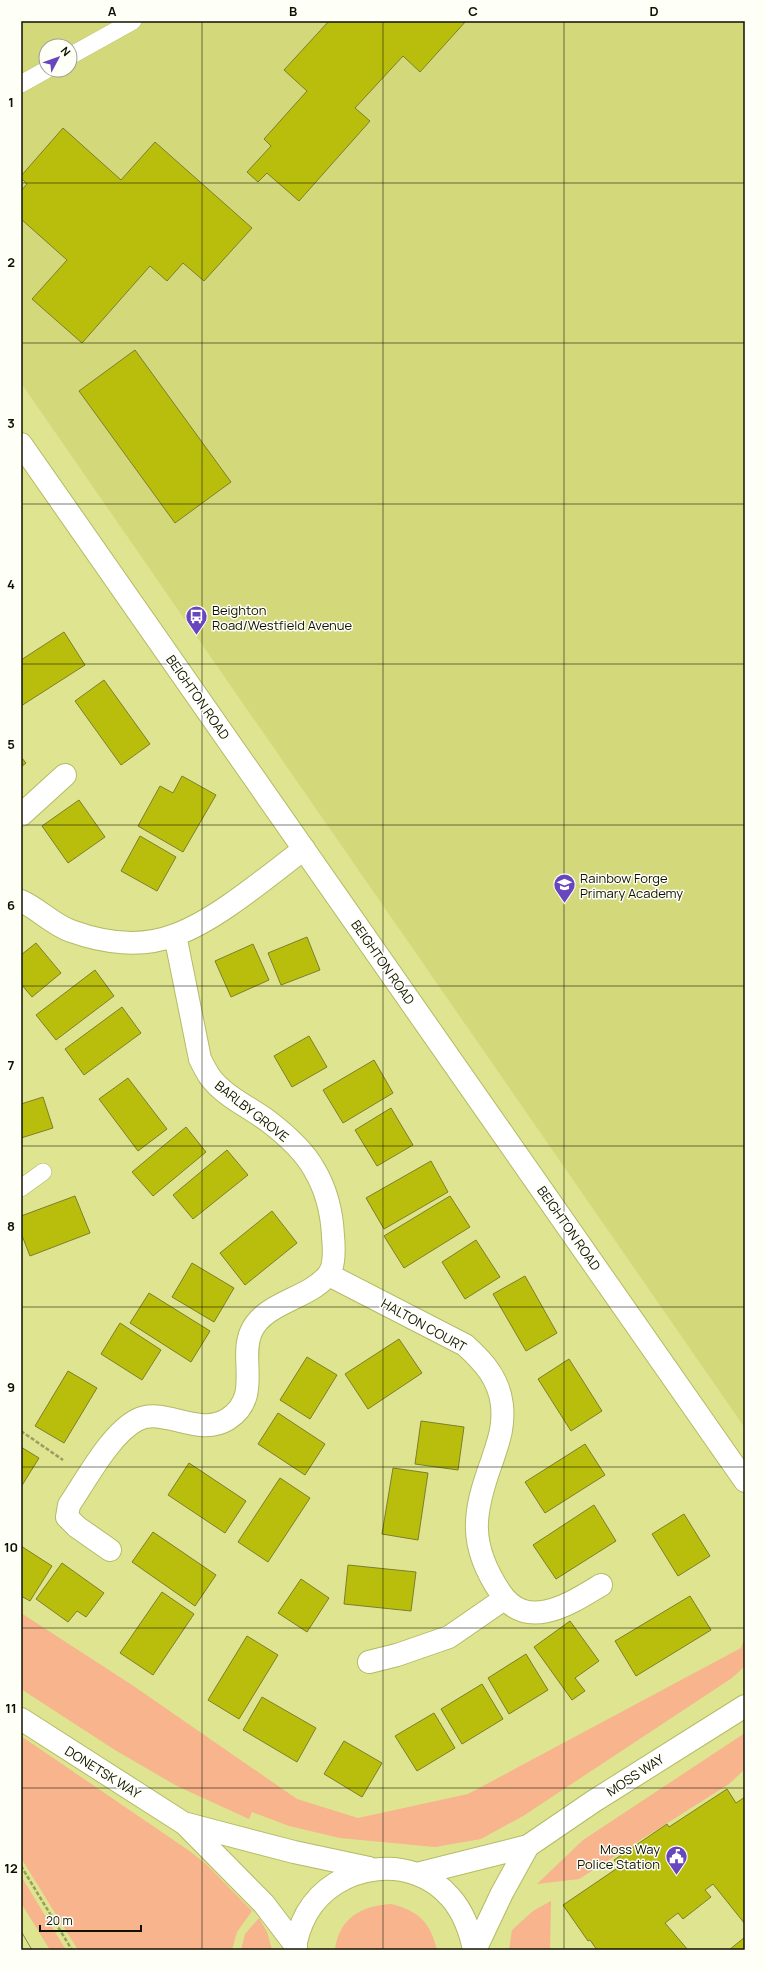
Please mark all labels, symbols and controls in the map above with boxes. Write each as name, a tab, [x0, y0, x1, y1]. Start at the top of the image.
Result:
text: A	[108, 2, 117, 20]
text: B	[289, 2, 297, 20]
text: C	[468, 2, 478, 20]
text: D	[649, 2, 659, 20]
north arrow	[38, 38, 78, 78]
text: N	[58, 43, 74, 59]
text: 1	[8, 93, 14, 111]
text: 2	[7, 253, 15, 271]
text: 3	[7, 414, 15, 432]
text: 4	[7, 575, 15, 593]
place label: Beighton Road/Westfield Avenue	[212, 601, 353, 634]
bus stop icon: Beighton Road/Westfield Avenue	[183, 604, 209, 637]
street label: BEIGHTON ROAD	[162, 651, 234, 743]
text: 5	[7, 735, 15, 753]
place label: Rainbow Forge Primary Academy	[580, 869, 683, 902]
school or university icon: Rainbow Forge Primary Academy	[551, 872, 577, 905]
text: 6	[7, 896, 15, 914]
street label: BEIGHTON ROAD	[347, 916, 419, 1008]
text: 7	[8, 1056, 15, 1074]
street label: BARLBY GROVE	[211, 1076, 293, 1146]
street label: BEIGHTON ROAD	[533, 1182, 605, 1274]
text: 8	[7, 1217, 15, 1235]
street label: HALTON COURT	[378, 1294, 470, 1356]
text: 9	[7, 1378, 15, 1396]
text: 10	[4, 1538, 18, 1556]
text: 11	[5, 1699, 17, 1717]
street label: DONETSK WAY	[62, 1742, 145, 1803]
street label: MOSS WAY	[603, 1749, 668, 1800]
place label: Moss Way Police Station	[577, 1840, 660, 1873]
public building icon: Moss Way Police Station	[663, 1843, 689, 1876]
text: 12	[4, 1859, 18, 1877]
scale bar	[40, 1907, 141, 1933]
text: 20 m	[46, 1912, 73, 1929]

